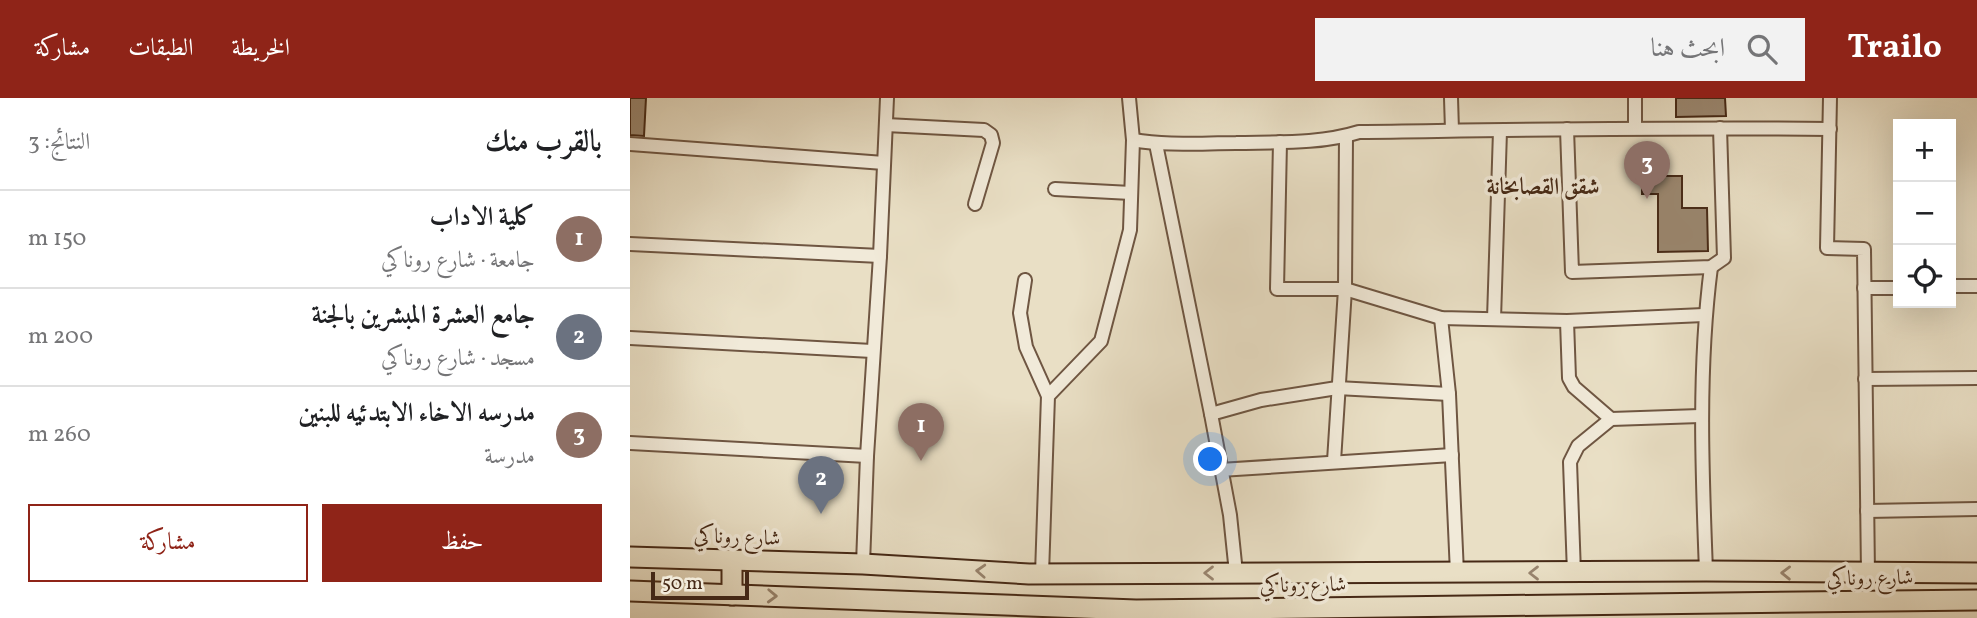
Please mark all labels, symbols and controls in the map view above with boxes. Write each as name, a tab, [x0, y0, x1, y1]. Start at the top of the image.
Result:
search box	[1315, 18, 1805, 81]
text: Trailo	[1847, 26, 1942, 72]
icon: search	[1743, 30, 1781, 68]
text: ابحث هنا	[1651, 31, 1725, 67]
text: مشاركة	[35, 32, 90, 66]
text: الطبقات	[128, 32, 194, 66]
text: الخريطة	[232, 32, 290, 66]
map controls	[1893, 119, 1956, 308]
button: +	[1893, 119, 1956, 182]
text: بالقرب منك	[485, 122, 602, 164]
text: النتائج: 3	[28, 127, 90, 159]
pin: 3	[1624, 141, 1670, 199]
district label: شقق القصابخانة	[1486, 172, 1600, 204]
button: −	[1893, 182, 1956, 245]
text: كلية الاداب	[430, 200, 535, 236]
text: 150 m	[28, 223, 86, 255]
text: 1	[574, 223, 584, 255]
text: جامعة · شارع روناكي	[381, 245, 535, 277]
button: locate	[1893, 245, 1956, 308]
text: جامع العشرة المبشرين بالجنة	[311, 298, 535, 334]
text: 200 m	[28, 321, 93, 353]
text: 2	[573, 321, 585, 353]
text: مسجد · شارع روناكي	[381, 343, 535, 375]
text: مدرسه الاخاء الابتدئيه للبنين	[298, 396, 535, 432]
pin: 1	[898, 403, 944, 461]
text: 260 m	[28, 419, 91, 451]
text: 3	[573, 419, 585, 451]
text: مدرسة	[484, 441, 535, 473]
your location	[1193, 442, 1227, 476]
pin: 2	[798, 456, 844, 514]
button: مشاركة	[28, 504, 308, 582]
button: حفظ	[322, 504, 602, 582]
street label: شارع روناكي	[693, 522, 781, 556]
one-way arrow	[976, 564, 987, 579]
street label: شارع روناكي	[1826, 564, 1914, 596]
one-way arrow	[1203, 565, 1214, 581]
one-way arrow	[1529, 565, 1539, 581]
one-way arrow	[1781, 565, 1792, 580]
scale bar	[651, 569, 749, 601]
text: 50 m	[662, 571, 703, 597]
street label: شارع روناكي	[1259, 571, 1347, 603]
one-way arrow	[766, 589, 777, 604]

